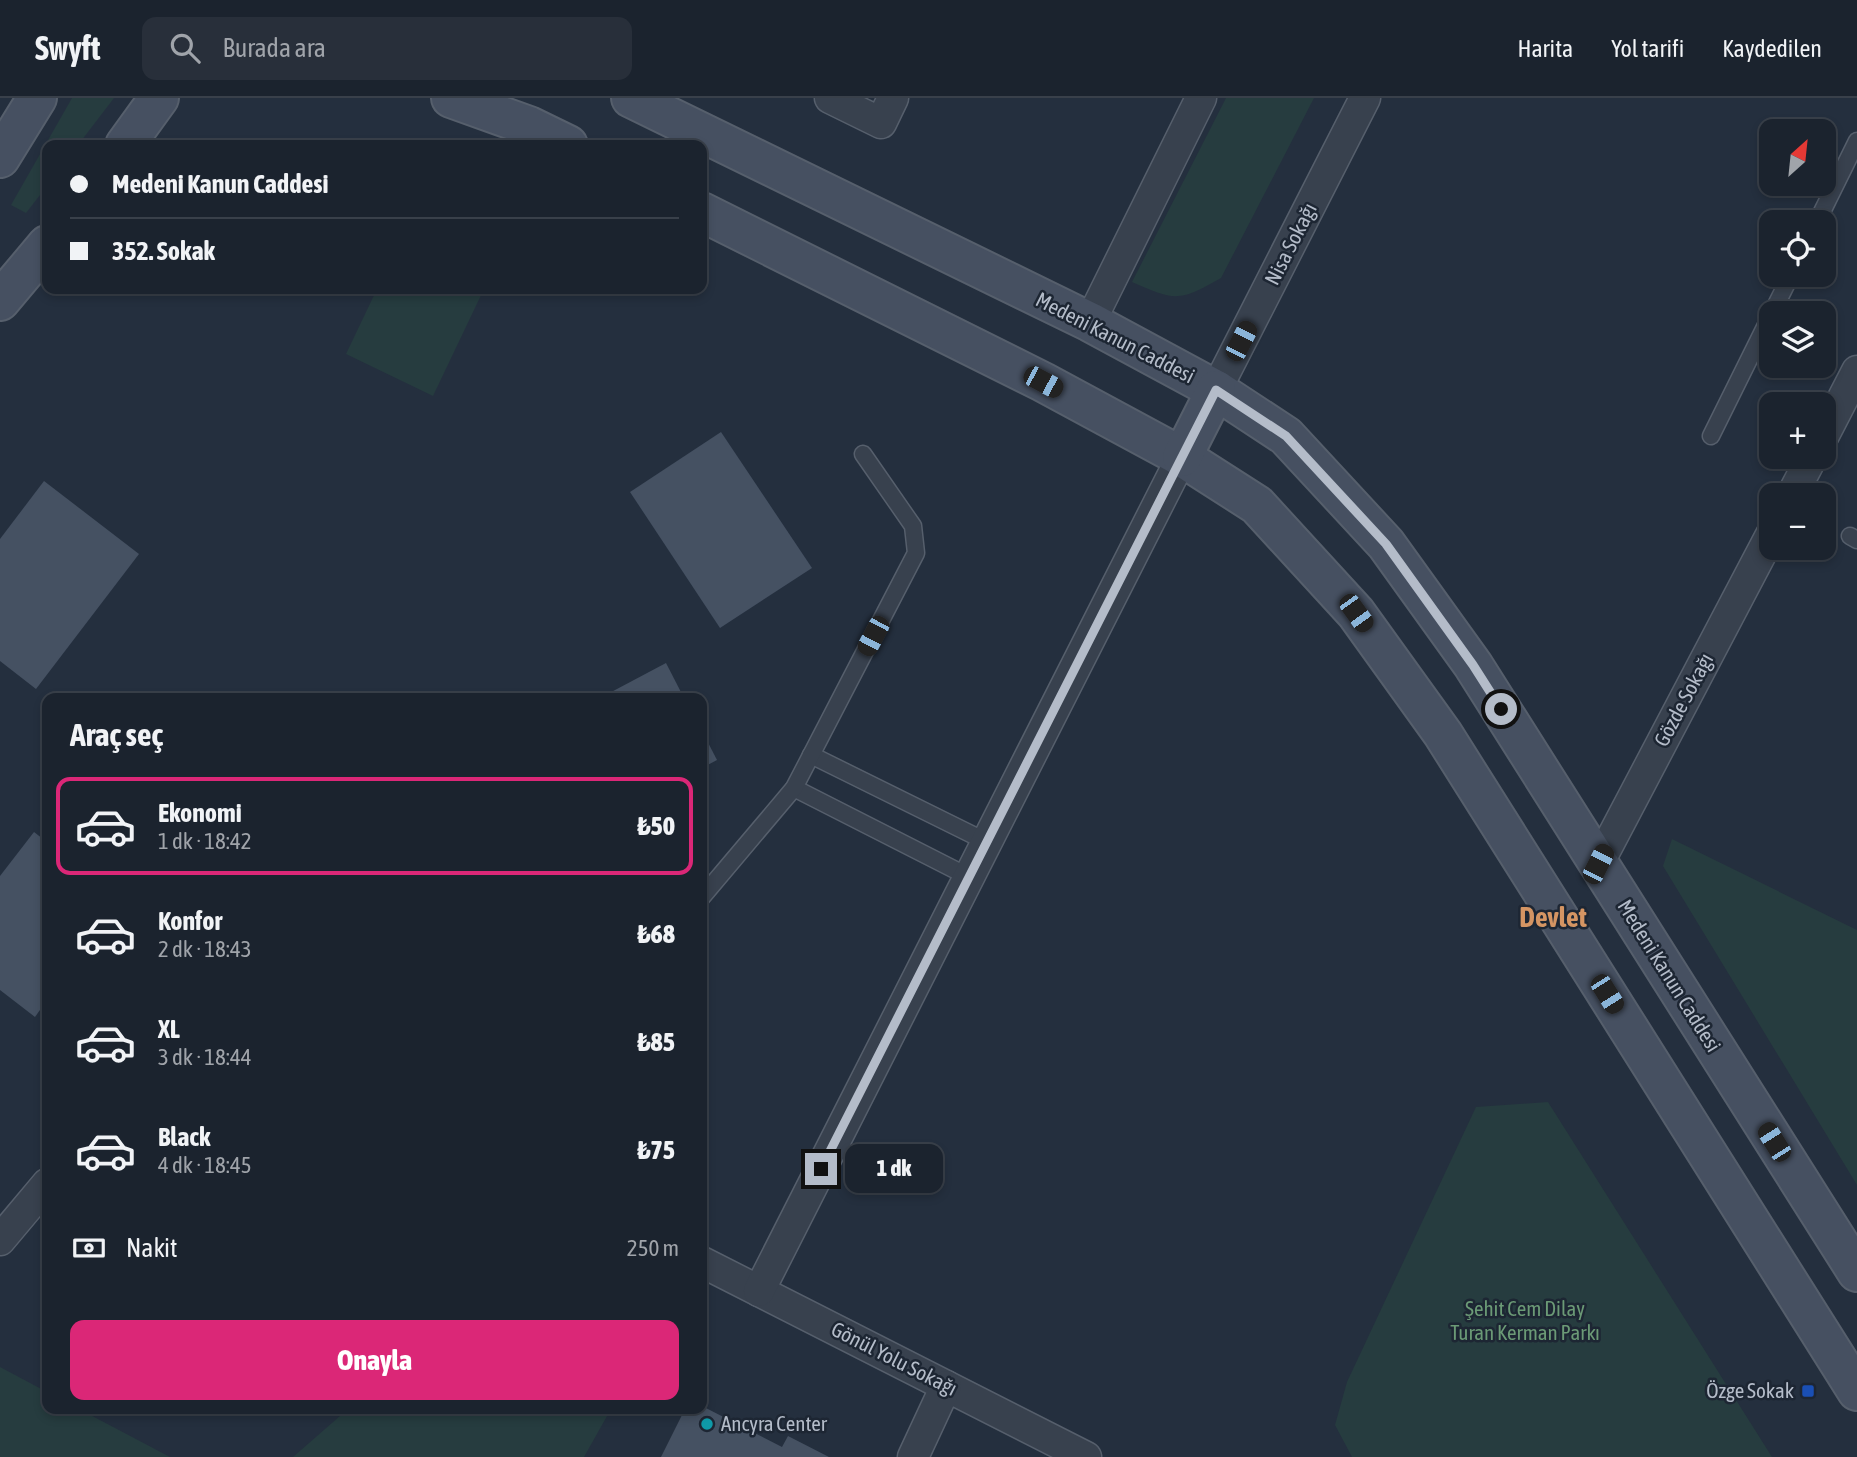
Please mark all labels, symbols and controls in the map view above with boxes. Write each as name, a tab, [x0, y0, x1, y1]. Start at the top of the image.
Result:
search box	[142, 17, 632, 80]
text: Swyft	[35, 29, 100, 67]
icon: search	[166, 29, 204, 67]
text: Burada ara	[222, 33, 326, 63]
text: Harita	[1517, 35, 1573, 62]
text: Yol tarifi	[1611, 35, 1684, 62]
text: Kaydedilen	[1722, 35, 1822, 62]
north arrow	[1759, 119, 1836, 196]
map controls	[1759, 119, 1836, 560]
text: Medeni Kanun Caddesi	[112, 169, 328, 199]
street label: Nisa Sokağı	[1259, 199, 1321, 289]
button: locate	[1759, 210, 1836, 287]
text: 352. Sokak	[112, 236, 215, 266]
street label: Medeni Kanun Caddesi	[1032, 287, 1199, 387]
button: layers	[1759, 301, 1836, 378]
car	[1223, 318, 1260, 364]
car	[1020, 363, 1067, 401]
button: +	[1759, 392, 1836, 469]
button: −	[1759, 483, 1836, 560]
car	[1336, 590, 1377, 636]
car	[854, 613, 893, 659]
street label: Gözde Sokağı	[1649, 649, 1718, 750]
route start	[1485, 693, 1517, 725]
text: Araç seç	[70, 716, 163, 753]
icon: car	[74, 795, 137, 858]
text: Ekonomi	[158, 798, 242, 828]
text: ₺50	[638, 811, 675, 841]
text: 1 dk · 18:42	[158, 828, 252, 854]
car	[1580, 841, 1617, 887]
street label: Medeni Kanun Caddesi	[1613, 895, 1726, 1056]
district label: Devlet	[1519, 901, 1587, 933]
icon: car	[74, 903, 137, 966]
text: Konfor	[158, 906, 222, 936]
text: ₺68	[638, 919, 675, 949]
text: 2 dk · 18:43	[158, 936, 252, 962]
car	[1587, 971, 1628, 1017]
icon: car	[74, 1011, 137, 1074]
text: XL	[158, 1014, 180, 1044]
text: ₺85	[638, 1027, 675, 1057]
text: 3 dk · 18:44	[158, 1044, 252, 1070]
icon: car	[74, 1119, 137, 1182]
car	[1754, 1119, 1795, 1165]
text: Black	[158, 1122, 210, 1152]
text: ₺75	[638, 1135, 675, 1165]
callout: 1 dk	[846, 1144, 944, 1194]
text: 4 dk · 18:45	[158, 1152, 252, 1178]
route end	[805, 1153, 837, 1185]
text: 1 dk	[877, 1155, 911, 1181]
icon: cash	[70, 1229, 108, 1267]
text: Nakit	[126, 1233, 178, 1263]
text: 250 m	[627, 1235, 679, 1261]
park label: Şehit Cem Dilay Turan Kerman Parkı	[1450, 1296, 1600, 1344]
street label: Gönül Yolu Sokağı	[828, 1316, 961, 1400]
button: Onayla	[70, 1320, 679, 1400]
place label: Özge Sokak	[1706, 1378, 1794, 1402]
marker: Özge Sokak	[1800, 1383, 1816, 1399]
place label: Ancyra Center	[721, 1411, 828, 1435]
marker: Ancyra Center	[699, 1416, 715, 1432]

